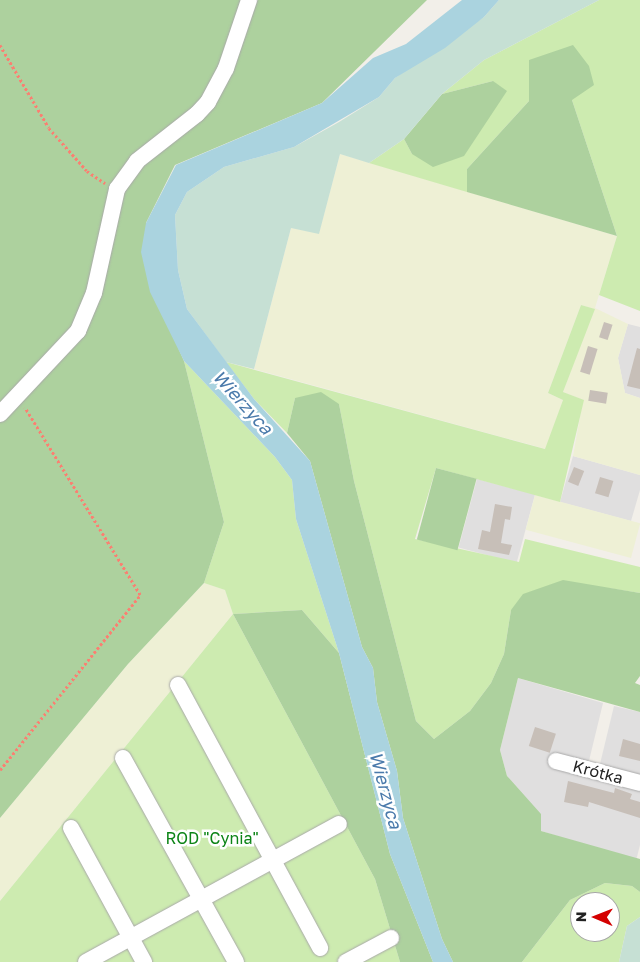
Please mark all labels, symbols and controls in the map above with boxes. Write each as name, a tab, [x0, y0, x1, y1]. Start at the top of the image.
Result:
water label: Wierzyca	[209, 365, 277, 439]
water label: Wierzyca	[365, 749, 407, 831]
street label: Krótka	[571, 756, 625, 788]
park label: ROD "Cynia"	[165, 828, 259, 848]
north arrow	[570, 892, 620, 942]
text: N	[572, 911, 589, 922]

